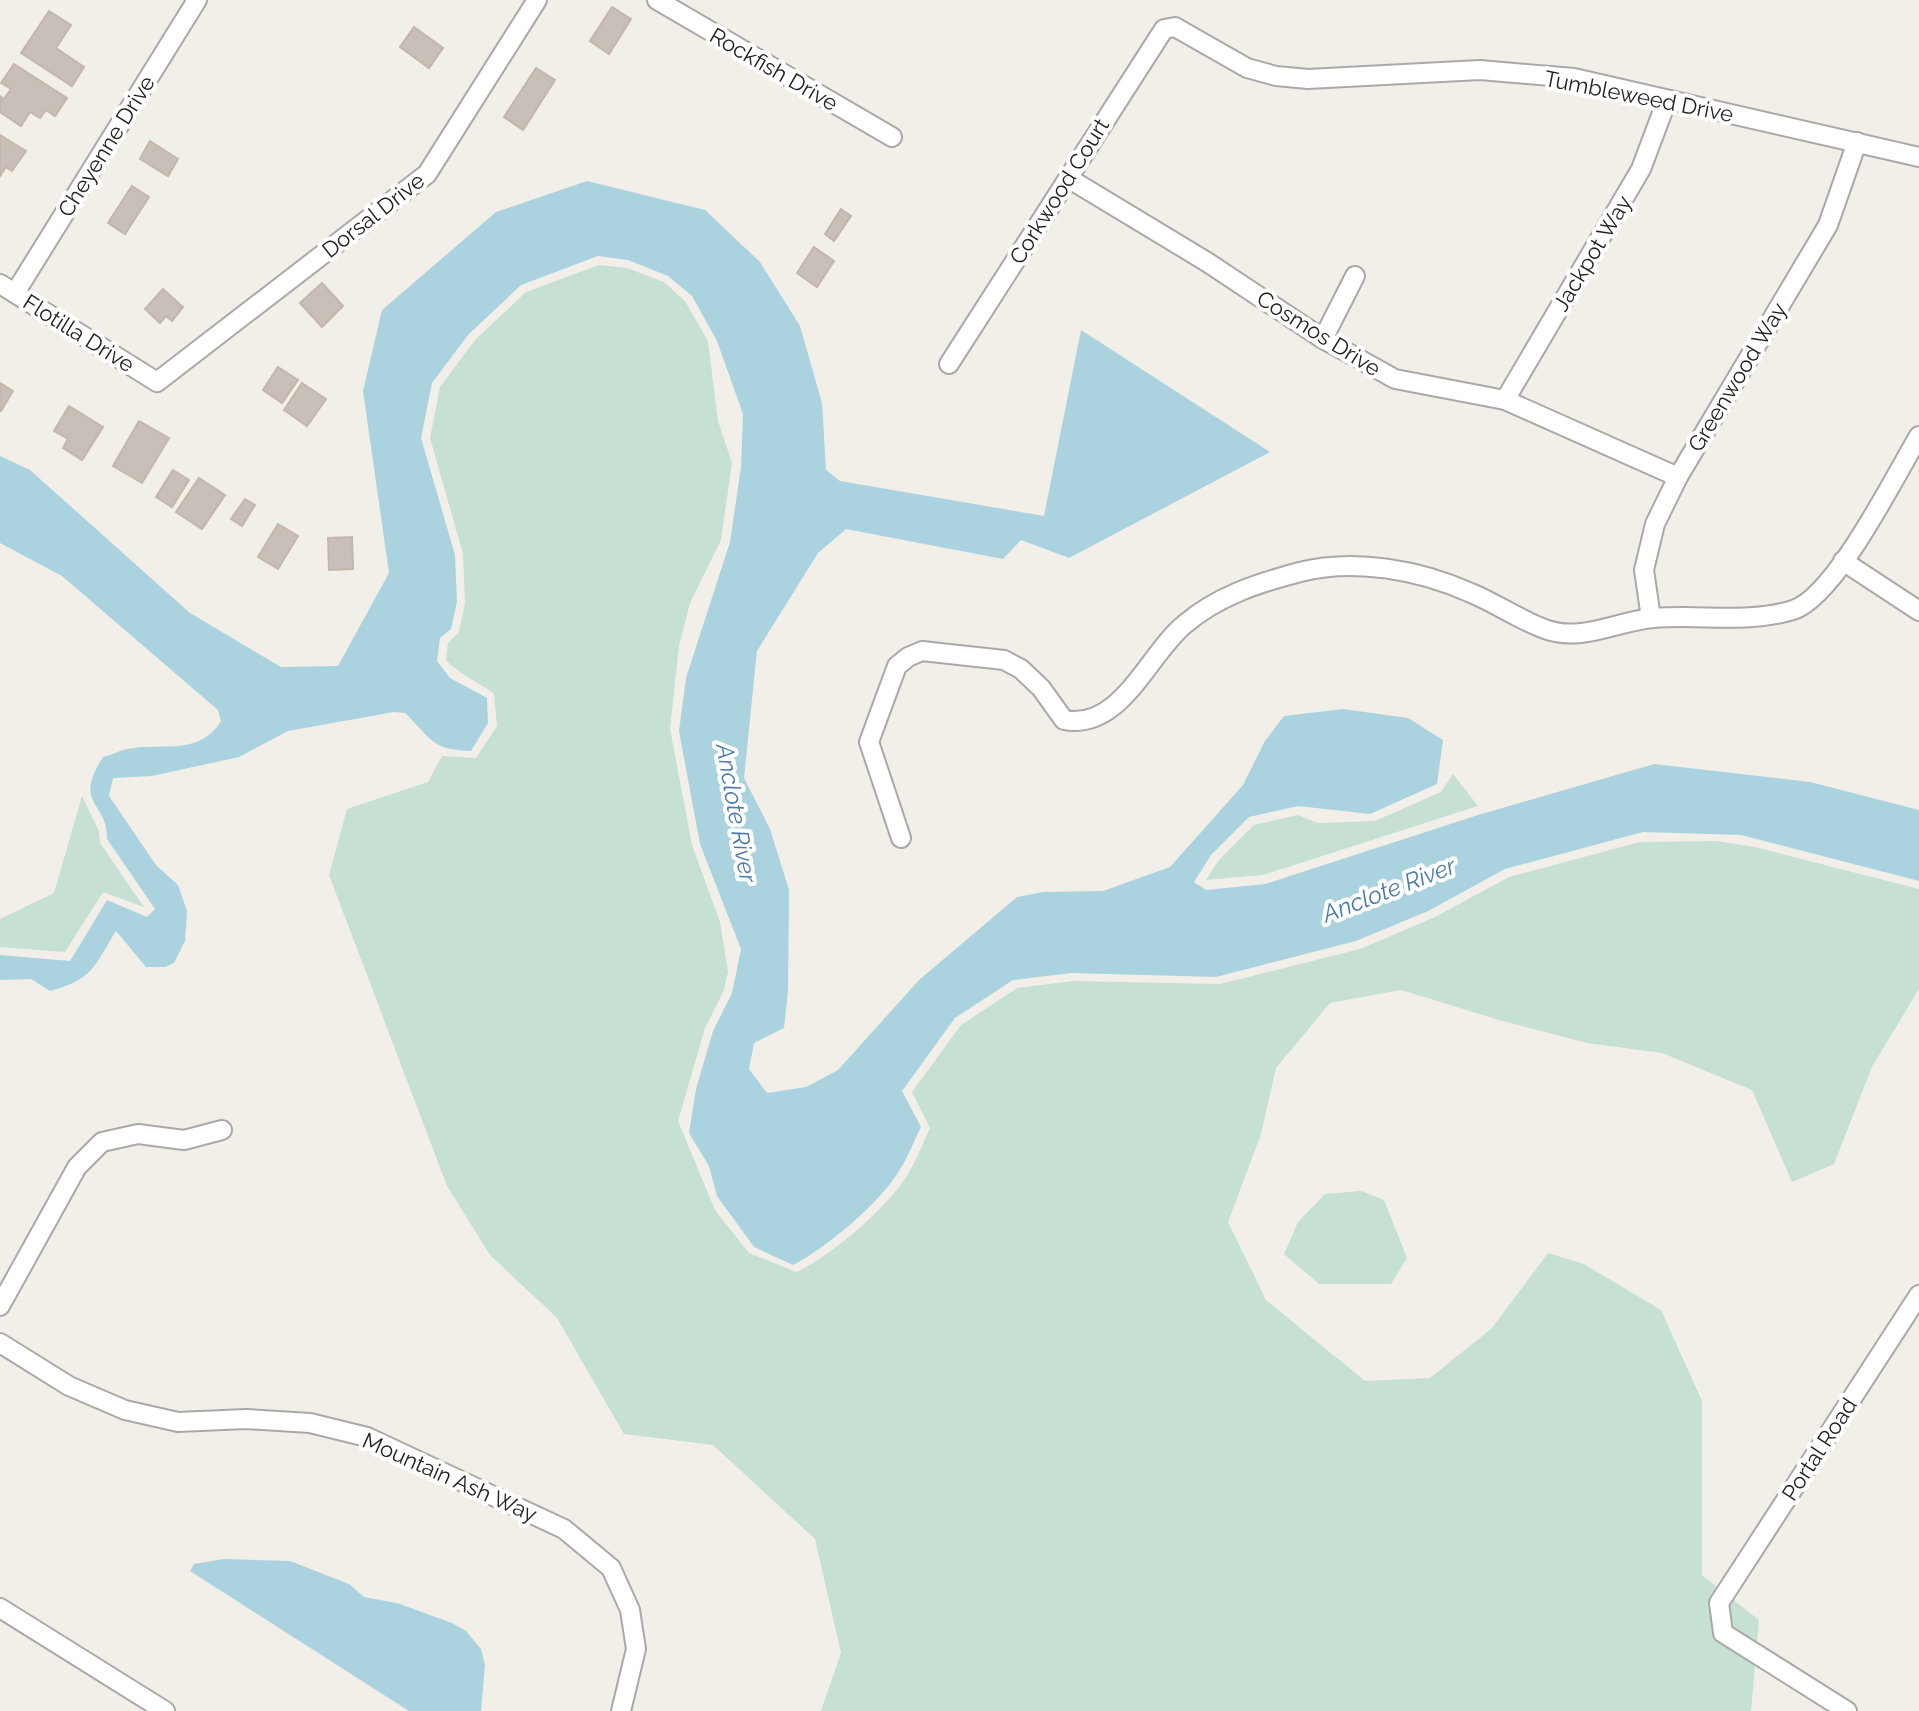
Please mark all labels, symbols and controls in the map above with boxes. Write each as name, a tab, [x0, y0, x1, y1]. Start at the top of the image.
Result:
street label: Rockfish Drive	[705, 22, 843, 116]
street label: Tumbleweed Drive	[1542, 65, 1736, 127]
street label: Cheyenne Drive	[52, 71, 160, 221]
street label: Corkwood Court	[1004, 113, 1115, 269]
street label: Dorsal Drive	[317, 167, 429, 263]
street label: Jackpot Way	[1547, 190, 1637, 316]
street label: Cosmos Drive	[1252, 285, 1386, 381]
street label: Flotilla Drive	[19, 289, 139, 377]
street label: Greenwood Way	[1682, 298, 1792, 456]
water label: Anclote River	[710, 739, 763, 885]
water label: Anclote River	[1316, 851, 1460, 929]
street label: Portal Road	[1776, 1393, 1862, 1505]
street label: Mountain Ash Way	[359, 1427, 541, 1527]

